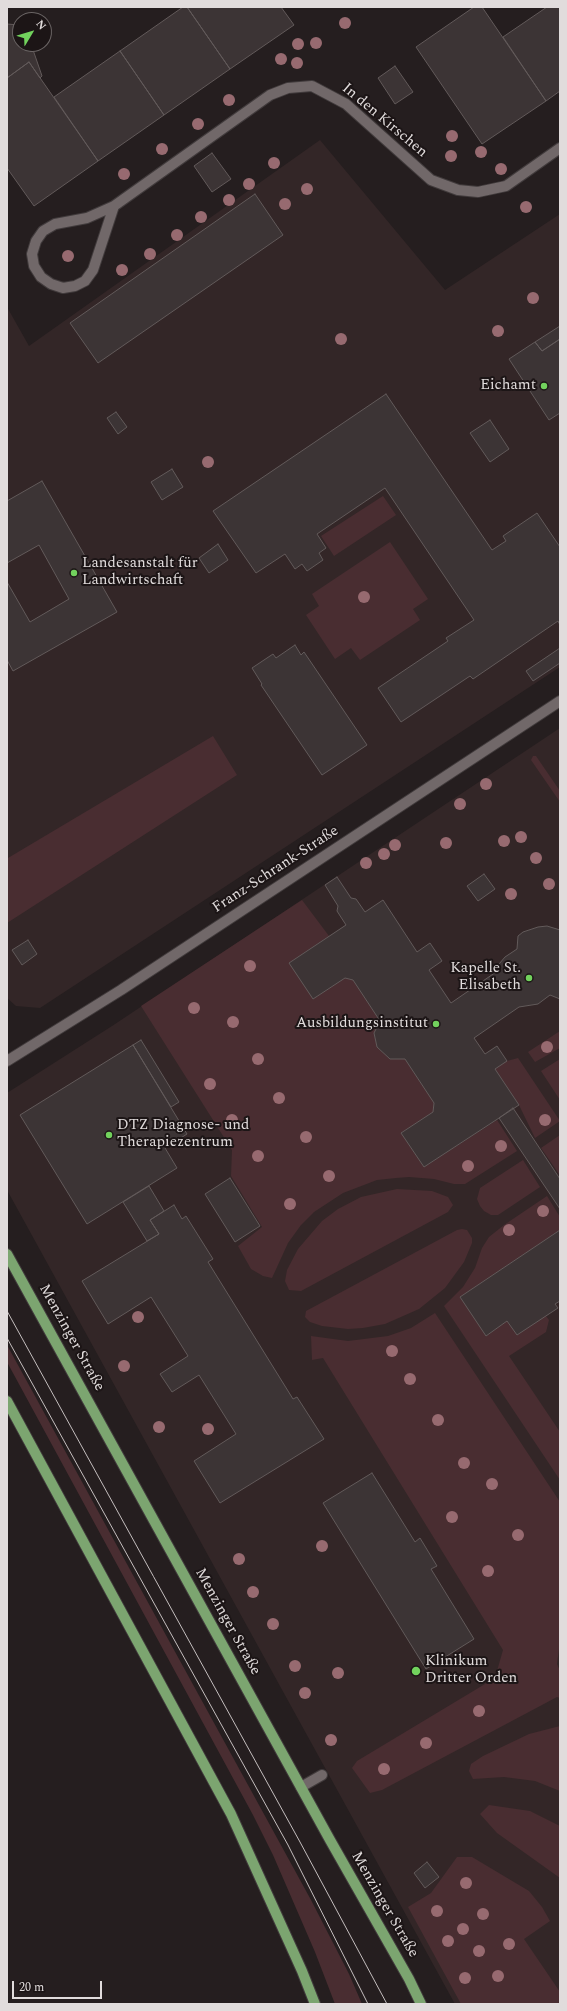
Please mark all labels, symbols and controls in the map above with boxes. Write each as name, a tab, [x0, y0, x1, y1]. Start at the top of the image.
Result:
north arrow	[12, 12, 52, 52]
text: N	[32, 16, 51, 34]
street label: In den Kirschen	[338, 80, 430, 162]
place label: Eichamt	[480, 377, 536, 395]
marker: Eichamt	[539, 381, 549, 391]
place label: Landesanstalt für Landwirtschaft	[82, 555, 198, 590]
marker: Landesanstalt für Landwirtschaft	[69, 568, 79, 578]
street label: Franz-Schrank-Straße	[210, 822, 342, 918]
place label: Kapelle St. Elisabeth	[450, 960, 521, 995]
marker: Kapelle St. Elisabeth	[524, 973, 534, 983]
place label: Ausbildungsinstitut	[296, 1015, 428, 1033]
marker: Ausbildungsinstitut	[431, 1019, 441, 1029]
place label: DTZ Diagnose- und Therapiezentrum	[117, 1117, 249, 1152]
marker: DTZ Diagnose- und Therapiezentrum	[104, 1130, 114, 1140]
street label: Menzinger Straße	[34, 1282, 108, 1394]
street label: Menzinger Straße	[190, 1566, 264, 1678]
place label: Klinikum Dritter Orden	[425, 1653, 517, 1688]
marker: Klinikum Dritter Orden	[410, 1665, 422, 1677]
street label: Menzinger Straße	[346, 1849, 422, 1961]
scale bar	[14, 1973, 104, 1999]
text: 20 m	[19, 1978, 44, 1997]

